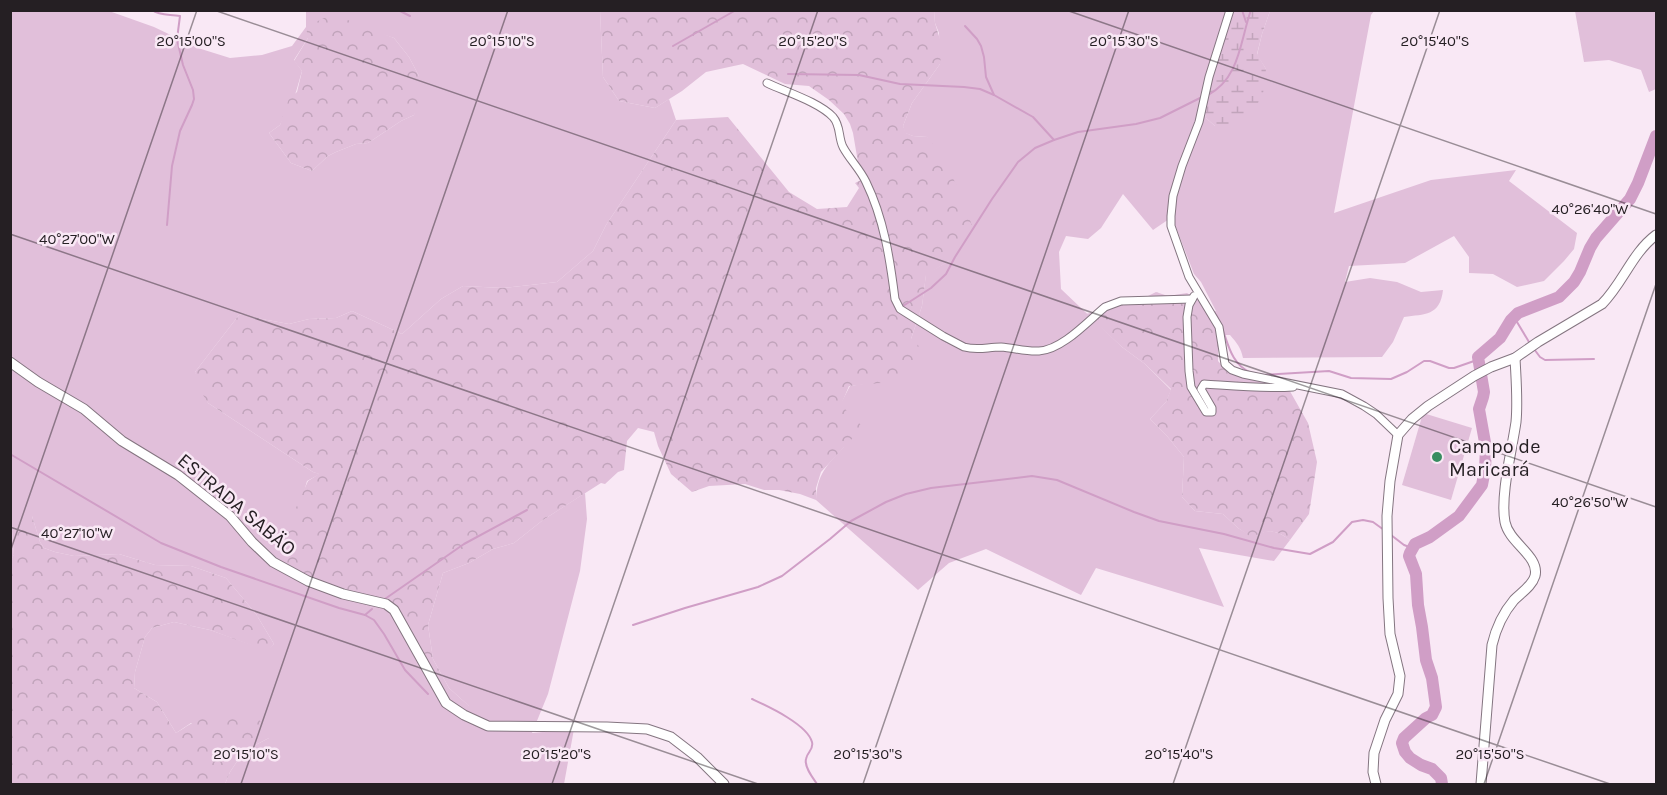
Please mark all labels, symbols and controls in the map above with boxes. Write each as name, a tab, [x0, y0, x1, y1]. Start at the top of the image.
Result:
text: 20°15'00"S	[156, 32, 226, 50]
text: 20°15'10"S	[469, 32, 535, 50]
text: 20°15'20"S	[778, 32, 848, 50]
text: 20°15'30"S	[1089, 32, 1159, 50]
text: 20°15'40"S	[1400, 32, 1470, 50]
text: 40°26'40"W	[1552, 200, 1629, 218]
text: 40°27'00"W	[39, 230, 116, 248]
place label: Campo de Maricará	[1449, 435, 1540, 481]
street label: ESTRADA SABÄO	[173, 448, 300, 560]
marker: Campo de Maricará	[1430, 450, 1444, 464]
text: 40°26'50"W	[1551, 493, 1629, 511]
text: 40°27'10"W	[41, 524, 114, 542]
text: 20°15'10"S	[213, 745, 279, 763]
text: 20°15'20"S	[522, 745, 592, 763]
text: 20°15'30"S	[833, 745, 903, 763]
text: 20°15'40"S	[1144, 745, 1214, 763]
text: 20°15'50"S	[1455, 745, 1525, 763]

